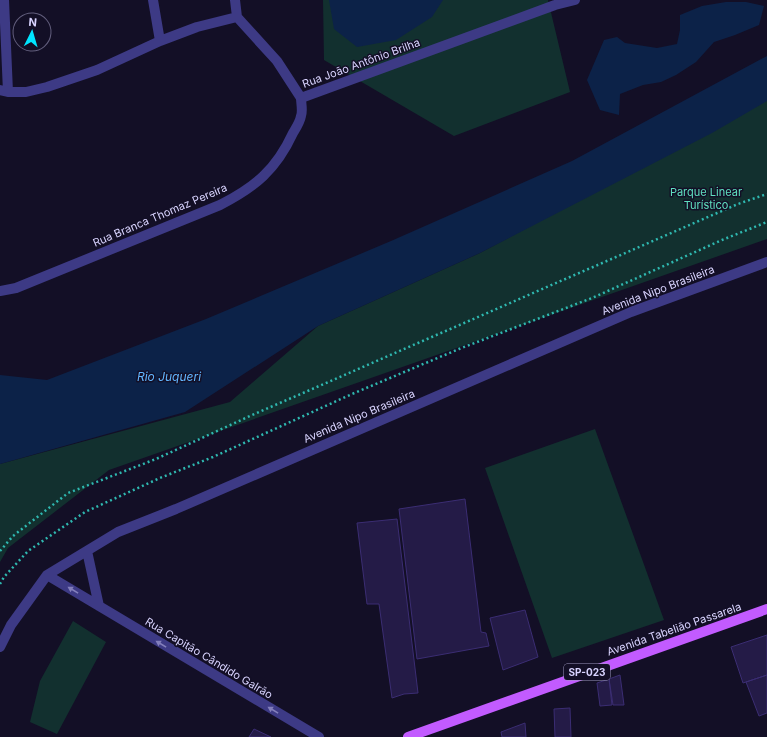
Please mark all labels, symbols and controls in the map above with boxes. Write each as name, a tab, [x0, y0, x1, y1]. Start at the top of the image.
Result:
north arrow	[12, 12, 52, 52]
text: N	[28, 15, 38, 29]
street label: Rua João Antônio Brilha	[300, 35, 422, 91]
street label: Rua Branca Thomaz Pereira	[91, 180, 229, 250]
park label: Parque Linear Turístico	[670, 185, 742, 212]
street label: Avenida Nipo Brasileira	[600, 262, 716, 318]
water label: Rio Juqueri	[137, 369, 202, 384]
street label: Avenida Nipo Brasileira	[301, 386, 417, 446]
one-way arrow	[67, 587, 79, 594]
street label: Avenida Tabelião Passarela	[605, 599, 743, 659]
street label: Rua Capitão Cândido Galrão	[143, 614, 276, 702]
one-way arrow	[155, 640, 167, 647]
road number: SP-023	[564, 664, 610, 680]
one-way arrow	[267, 706, 279, 713]

